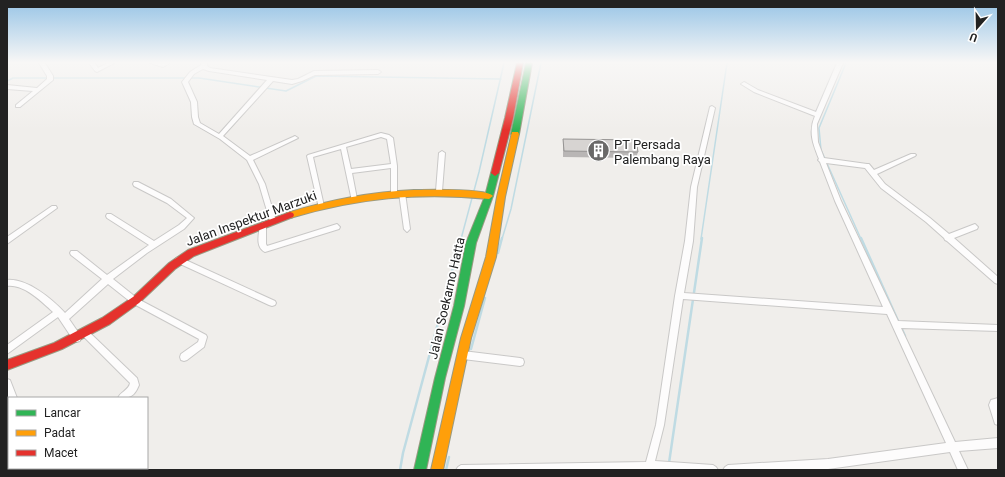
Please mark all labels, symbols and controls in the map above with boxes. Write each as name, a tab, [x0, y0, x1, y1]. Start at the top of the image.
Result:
north arrow	[957, 8, 997, 48]
text: U	[968, 30, 979, 44]
place label: PT Persada Palembang Raya	[614, 137, 711, 167]
building icon: PT Persada Palembang Raya	[586, 138, 612, 164]
street label: Jalan Inspektur Marzuki	[184, 188, 319, 249]
street label: Jalan Soekarno Hatta	[425, 236, 468, 361]
legend	[8, 397, 148, 469]
text: Lancar	[44, 406, 81, 420]
text: Padat	[44, 426, 75, 440]
text: Macet	[44, 446, 78, 460]

